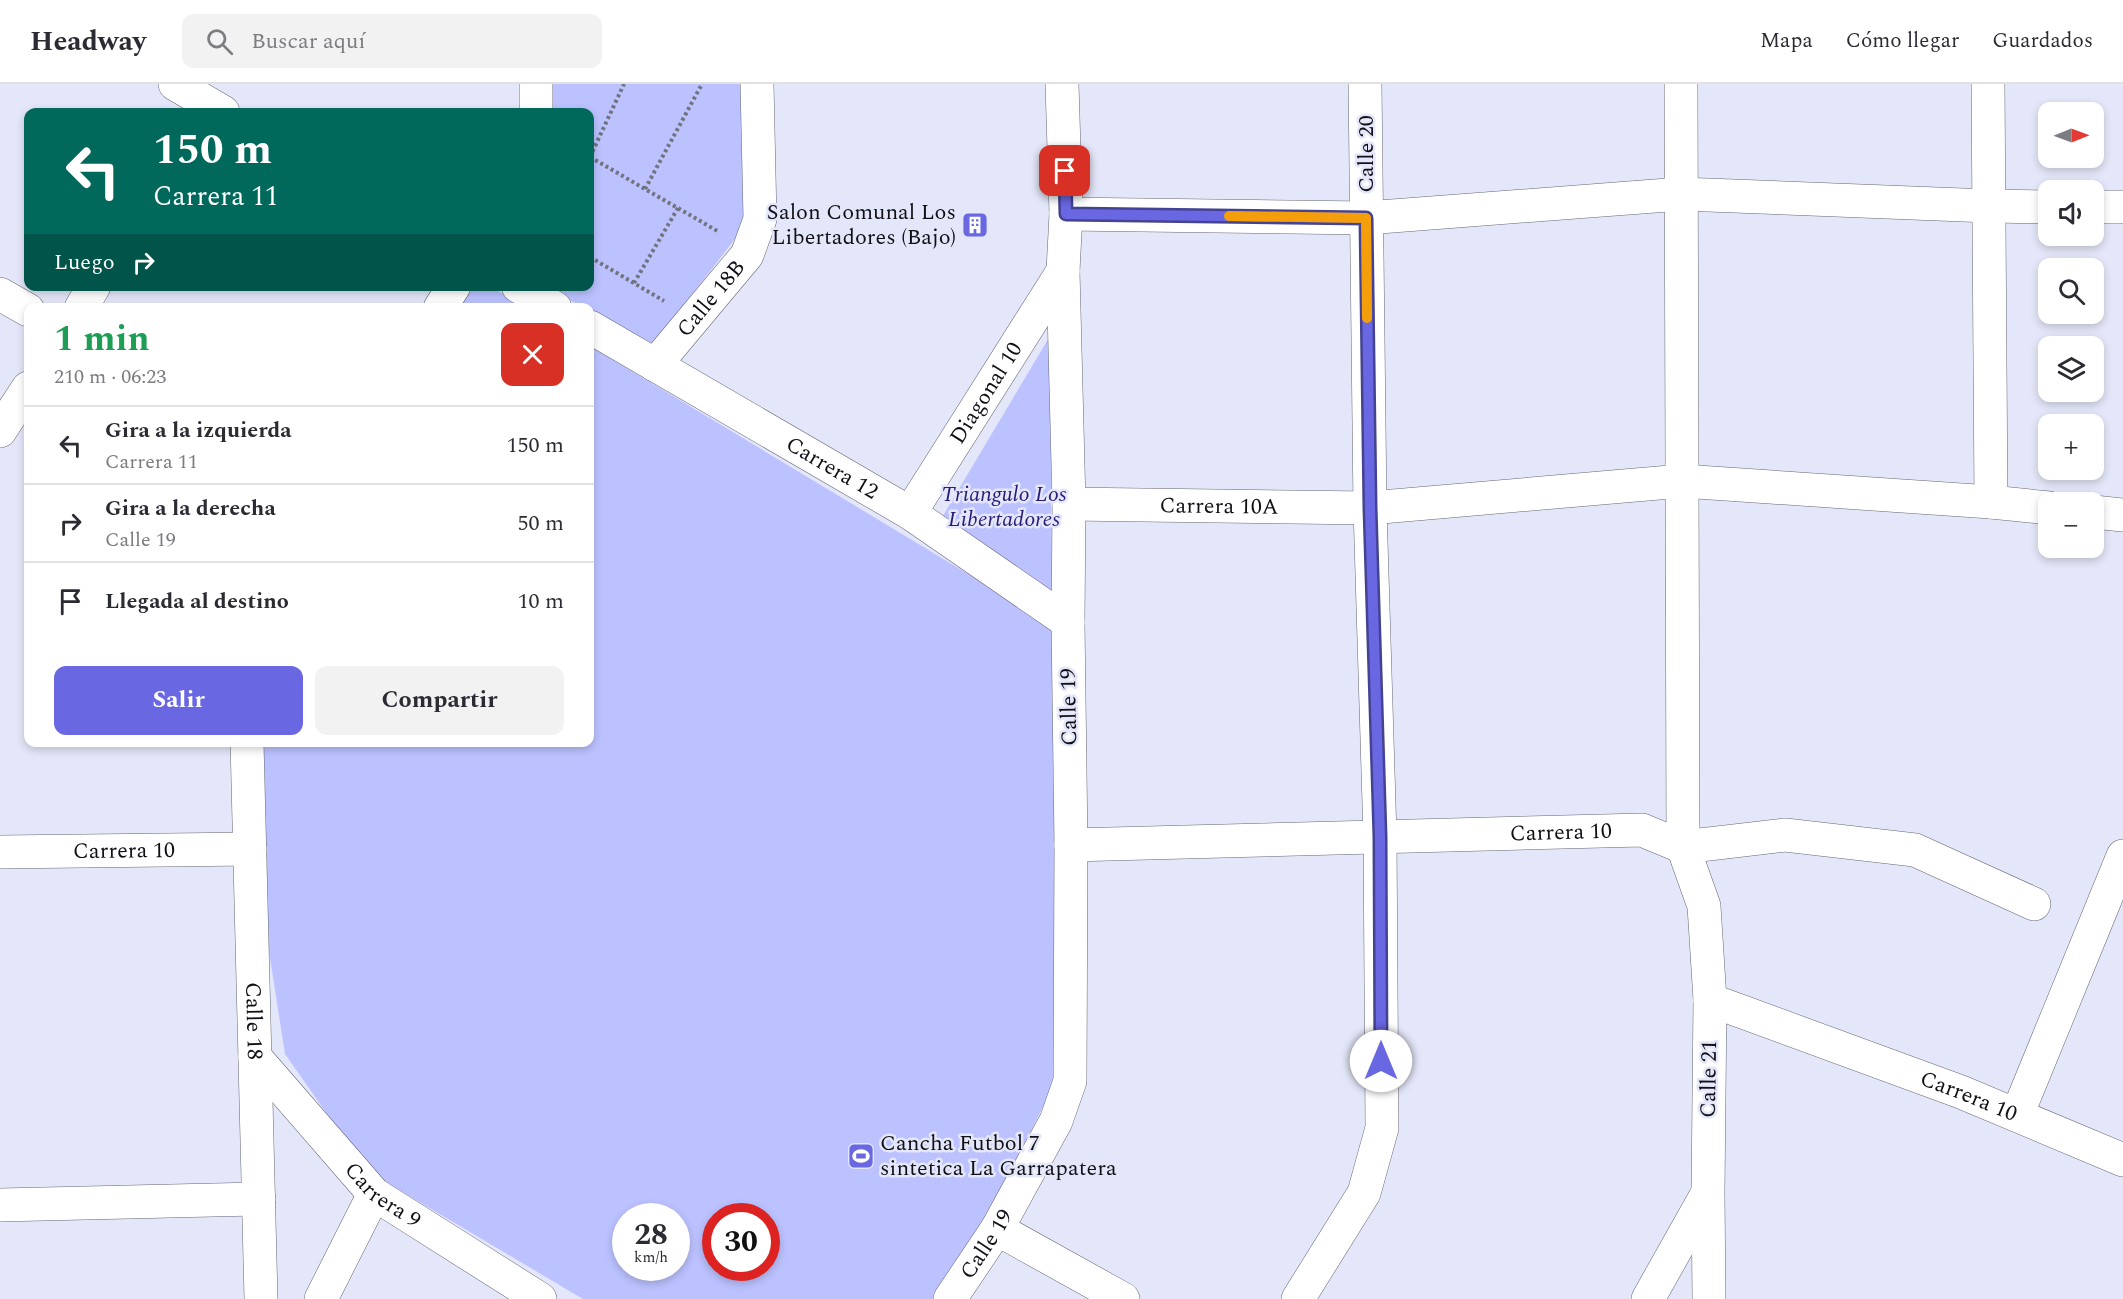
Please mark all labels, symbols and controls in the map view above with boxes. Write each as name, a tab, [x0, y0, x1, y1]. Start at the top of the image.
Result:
search box	[182, 14, 602, 68]
text: Headway	[30, 20, 146, 63]
icon: search	[203, 25, 236, 58]
text: Buscar aquí	[251, 25, 365, 58]
text: Mapa	[1760, 25, 1813, 57]
text: Cómo llegar	[1846, 25, 1959, 57]
text: Guardados	[1992, 25, 2093, 57]
north arrow	[2038, 102, 2104, 168]
map controls	[2038, 102, 2104, 558]
street label: Calle 20	[1350, 115, 1383, 193]
text: 150 m	[153, 119, 272, 182]
icon: left	[54, 132, 132, 210]
pin	[1039, 145, 1090, 196]
icon: arrive	[1048, 154, 1081, 187]
text: Carrera 11	[153, 176, 278, 218]
button: sound	[2038, 180, 2104, 246]
place label: Salon Comunal Los Libertadores (Bajo)	[767, 196, 956, 254]
building icon: Salon Comunal Los Libertadores (Bajo)	[960, 210, 990, 240]
text: Luego	[54, 246, 115, 279]
icon: right	[127, 246, 160, 279]
street label: Calle 18B	[669, 252, 753, 344]
button: search	[2038, 258, 2104, 324]
text: 1 min	[54, 312, 150, 367]
button: close	[501, 323, 564, 386]
street label: Diagonal 10	[941, 335, 1031, 451]
button: layers	[2038, 336, 2104, 402]
text: 210 m · 06:23	[54, 362, 166, 392]
text: Gira a la izquierda	[105, 414, 292, 447]
button: +	[2038, 414, 2104, 480]
street label: Carrera 12	[780, 428, 885, 508]
icon: left	[54, 429, 87, 462]
text: 150 m	[507, 429, 564, 462]
text: Carrera 11	[105, 447, 198, 477]
park label: Triangulo Los Libertadores	[941, 478, 1067, 536]
street label: Carrera 10A	[1159, 489, 1279, 523]
text: Gira a la derecha	[105, 492, 276, 525]
button: −	[2038, 492, 2104, 558]
icon: right	[54, 507, 87, 540]
text: 50 m	[518, 507, 564, 540]
text: Calle 19	[105, 525, 176, 555]
icon: arrive	[54, 585, 87, 618]
text: Llegada al destino	[105, 585, 289, 618]
text: 10 m	[518, 585, 564, 618]
button: Salir	[54, 666, 303, 735]
button: Compartir	[315, 666, 564, 735]
street label: Calle 19	[1052, 668, 1086, 746]
street label: Carrera 10	[1509, 814, 1612, 850]
street label: Carrera 10	[73, 833, 175, 868]
street label: Calle 18	[237, 982, 271, 1060]
position arrow	[1349, 1029, 1413, 1093]
street label: Calle 21	[1692, 1040, 1726, 1118]
street label: Carrera 10	[1916, 1062, 2022, 1130]
place label: Cancha Futbol 7 sintetica La Garrapatera	[880, 1127, 1117, 1185]
sports icon: Cancha Futbol 7 sintetica La Garrapatera	[846, 1141, 876, 1171]
street label: Carrera 9	[337, 1154, 428, 1236]
speed limit sign: 30	[702, 1203, 780, 1281]
street label: Calle 19	[951, 1203, 1021, 1286]
text: 28	[634, 1212, 668, 1258]
text: km/h	[634, 1246, 668, 1269]

